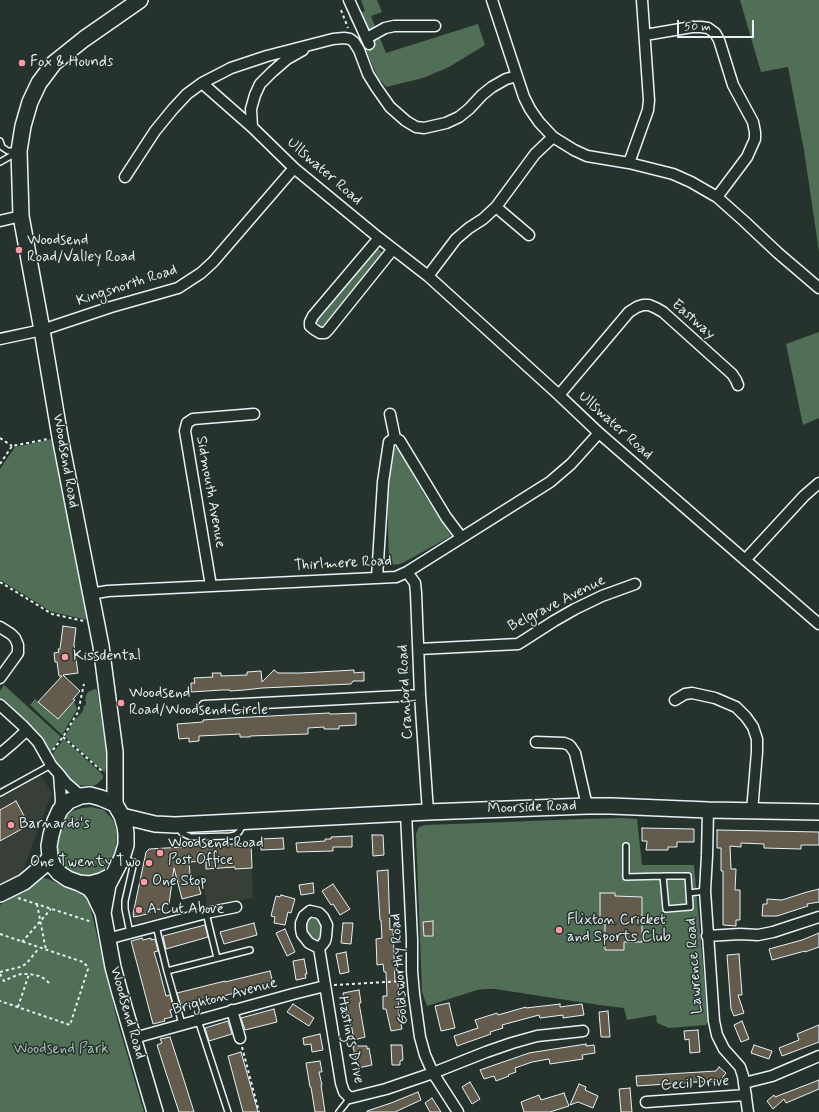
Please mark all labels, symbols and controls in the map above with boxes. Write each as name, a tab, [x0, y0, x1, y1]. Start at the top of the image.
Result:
scale bar	[679, 12, 756, 38]
text: 50 m	[684, 19, 711, 35]
place label: Fox & Hounds	[30, 54, 113, 72]
marker: Fox & Hounds	[17, 58, 27, 68]
street label: Ullswater Road	[283, 134, 365, 210]
place label: Woodsend Road/Valley Road	[27, 232, 135, 267]
marker: Woodsend Road/Valley Road	[14, 245, 24, 255]
street label: Kingsnorth Road	[74, 261, 180, 311]
street label: Eastway	[667, 296, 719, 344]
street label: Ullswater Road	[574, 388, 656, 464]
street label: Woodsend Road	[48, 412, 82, 510]
street label: Sidmouth Avenue	[191, 435, 229, 549]
street label: Thirlmere Road	[294, 552, 392, 576]
street label: Belgrave Avenue	[505, 572, 609, 636]
street label: Cranford Road	[395, 644, 417, 740]
place label: Kissdental	[73, 648, 141, 666]
marker: Kissdental	[60, 652, 70, 662]
place label: Woodsend Road/Woodsend Circle	[129, 685, 268, 720]
marker: Woodsend Road/Woodsend Circle	[116, 698, 126, 708]
street label: Moorside Road	[487, 797, 577, 819]
place label: Barnardo's	[19, 816, 90, 834]
marker: Barnardo's	[6, 820, 16, 830]
place label: Woodsend Road Post Office	[168, 835, 263, 870]
marker: Woodsend Road Post Office	[155, 848, 165, 858]
place label: One Twenty Two	[30, 854, 141, 872]
marker: One Twenty Two	[144, 858, 154, 868]
place label: One Stop	[152, 873, 206, 891]
marker: One Stop	[139, 877, 149, 887]
place label: A Cut Above	[147, 901, 224, 919]
marker: A Cut Above	[134, 905, 144, 915]
place label: Flixton Cricket and Sports Club	[567, 912, 671, 947]
street label: Goldsworthy Road	[387, 913, 413, 1025]
street label: Lawrence Road	[683, 917, 707, 1015]
marker: Flixton Cricket and Sports Club	[554, 925, 564, 935]
street label: Woodsend Road	[105, 965, 149, 1061]
street label: Brighton Avenue	[171, 974, 279, 1020]
street label: Hastings Drive	[333, 995, 367, 1085]
park label: Woodsend Park	[13, 1041, 109, 1059]
street label: Cecil Drive	[660, 1073, 730, 1095]

